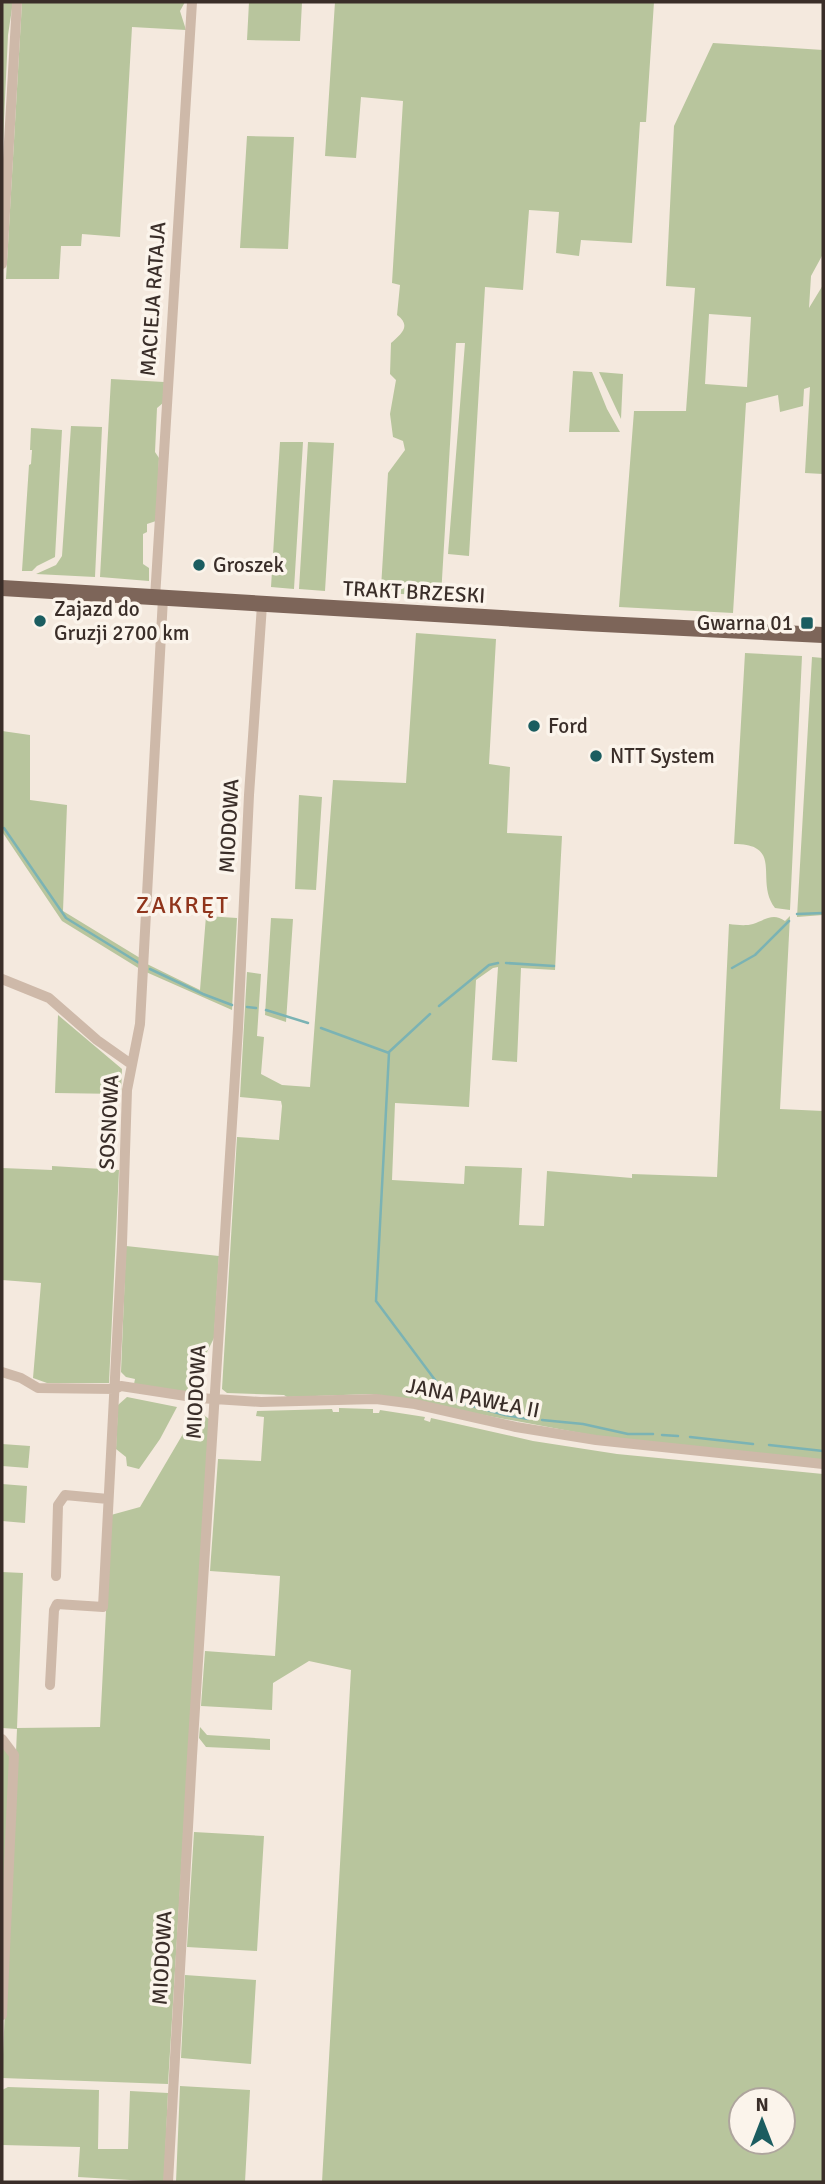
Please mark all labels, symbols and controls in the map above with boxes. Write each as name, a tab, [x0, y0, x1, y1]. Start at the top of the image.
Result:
street label: MACIEJA RATAJA	[135, 221, 171, 377]
place label: Groszek	[213, 552, 285, 578]
marker: Groszek	[191, 557, 207, 573]
street label: TRAKT BRZESKI	[342, 575, 486, 609]
place label: Zajazd do Gruzji 2700 km	[54, 596, 190, 646]
place label: Gwarna 01	[697, 610, 793, 636]
marker: Zajazd do Gruzji 2700 km	[32, 613, 48, 629]
marker: Gwarna 01	[799, 615, 815, 631]
place label: Ford	[548, 713, 588, 739]
marker: Ford	[526, 718, 542, 734]
place label: NTT System	[610, 743, 715, 769]
marker: NTT System	[588, 748, 604, 764]
street label: MIODOWA	[214, 778, 244, 874]
district label: ZAKRĘT	[136, 890, 230, 920]
street label: SOSNOWA	[94, 1074, 124, 1170]
street label: MIODOWA	[181, 1344, 211, 1440]
street label: JANA PAWŁA II	[404, 1372, 542, 1424]
street label: MIODOWA	[147, 1910, 177, 2006]
north arrow	[727, 2086, 797, 2156]
text: N	[755, 2093, 769, 2117]

